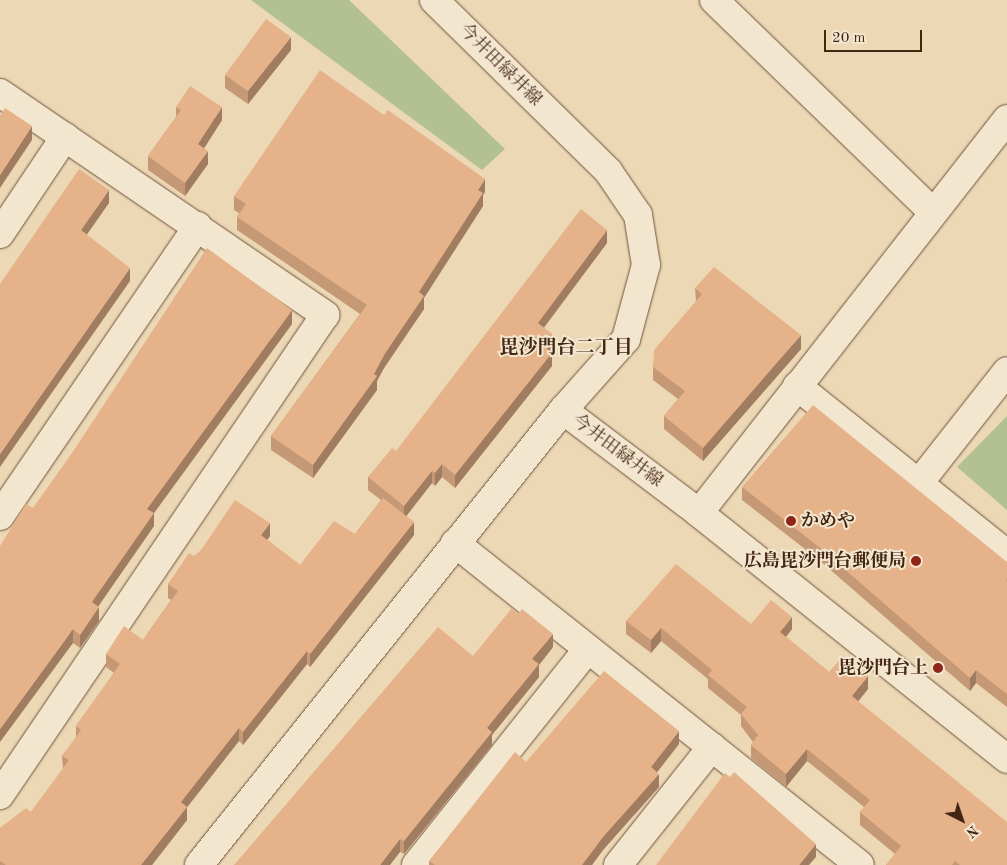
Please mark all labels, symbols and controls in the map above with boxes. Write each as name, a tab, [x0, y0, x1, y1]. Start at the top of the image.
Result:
street label: 今井田緑井線	[454, 19, 546, 111]
scale bar	[827, 20, 924, 52]
text: 20 m	[832, 31, 866, 46]
district label: 毘沙門台二丁目	[500, 338, 632, 360]
street label: 今井田緑井線	[567, 410, 667, 492]
place label: かめや	[801, 510, 855, 532]
marker: かめや	[785, 515, 797, 527]
place label: 広島毘沙門台郵便局	[744, 550, 906, 572]
marker: 広島毘沙門台郵便局	[910, 555, 922, 567]
place label: 毘沙門台上	[838, 657, 928, 679]
marker: 毘沙門台上	[932, 662, 944, 674]
north arrow	[937, 795, 987, 845]
text: N	[963, 823, 980, 840]

